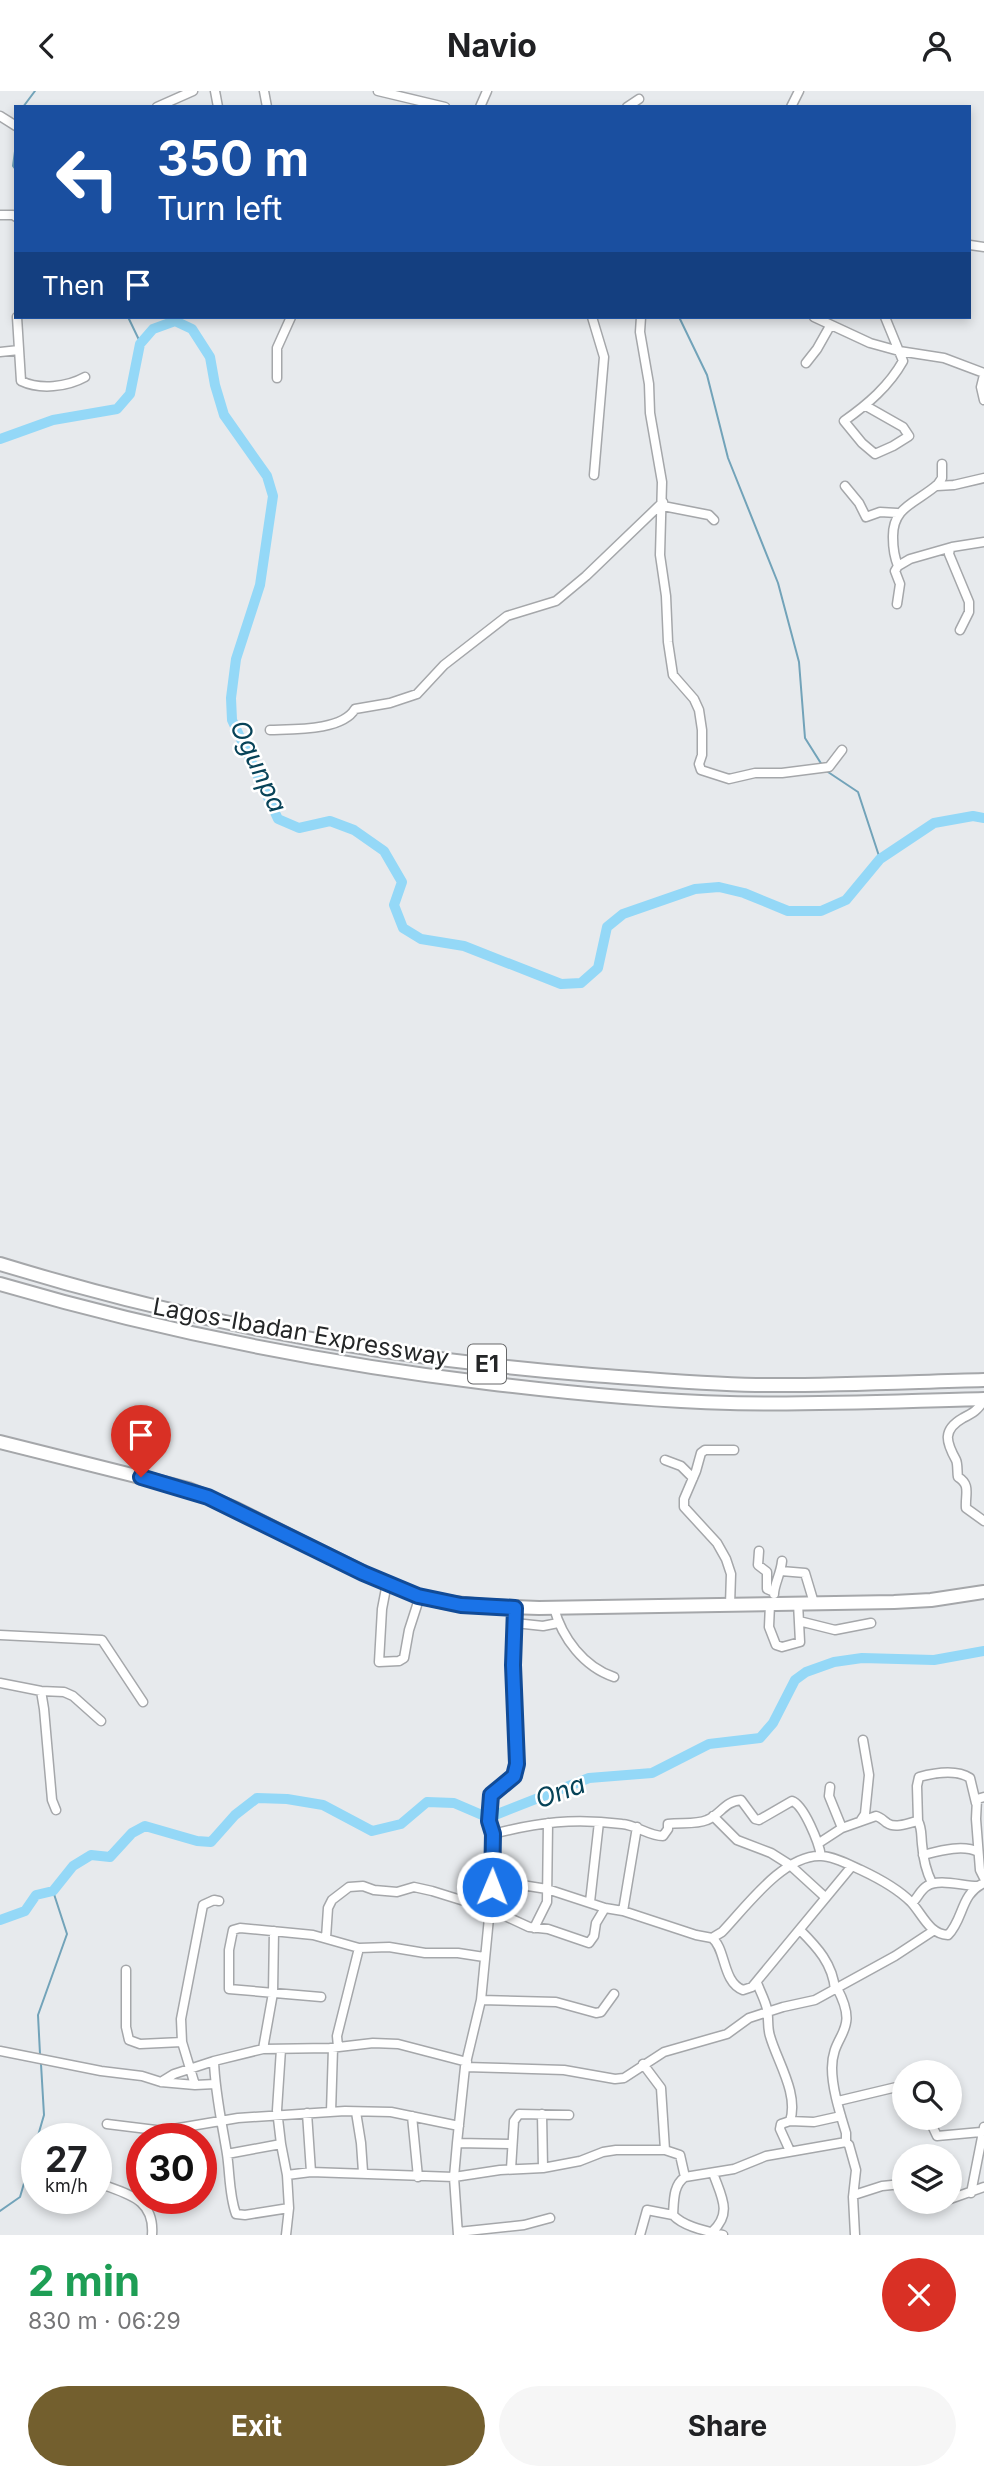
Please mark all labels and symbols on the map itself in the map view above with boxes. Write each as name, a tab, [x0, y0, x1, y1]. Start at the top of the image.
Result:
water label: Ogunpa	[224, 715, 294, 817]
street label: Lagos-Ibadan Expressway	[151, 1292, 451, 1372]
road number: E1	[468, 1345, 506, 1383]
pin	[111, 1405, 171, 1477]
water label: Ona	[531, 1768, 589, 1814]
position arrow	[455, 1850, 529, 1924]
speed limit sign: 30	[126, 2123, 217, 2214]

